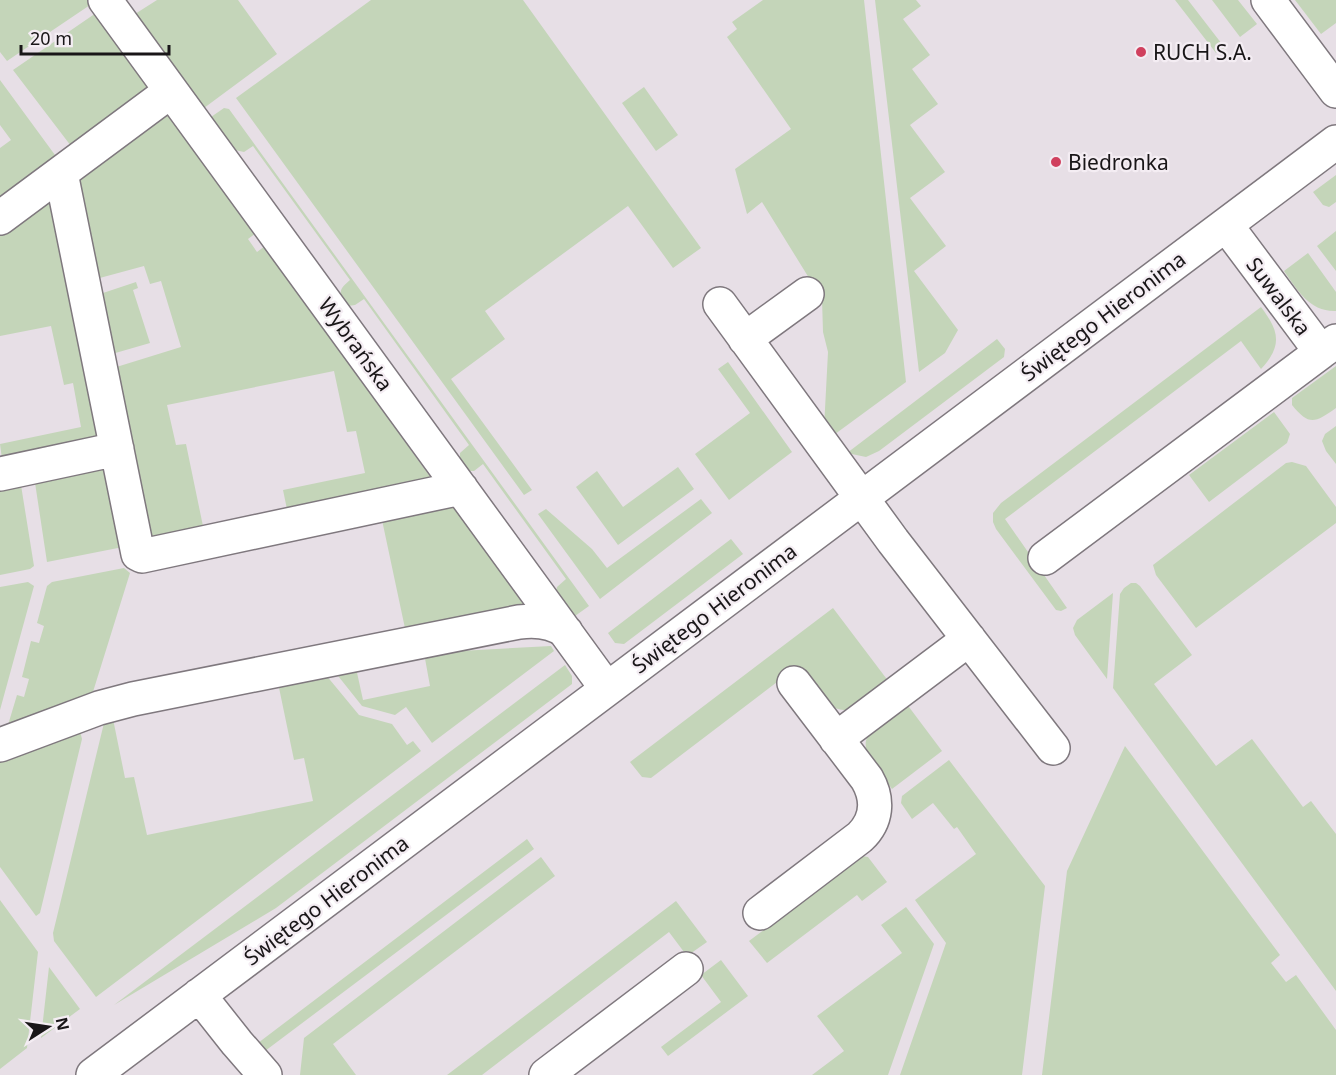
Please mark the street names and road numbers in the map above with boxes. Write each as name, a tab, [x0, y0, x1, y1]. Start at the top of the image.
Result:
street label: Świętego Hieronima	[1015, 245, 1191, 387]
street label: Suwalska	[1240, 251, 1318, 341]
street label: Wybrańska	[313, 292, 399, 396]
street label: Świętego Hieronima	[626, 537, 802, 679]
street label: Świętego Hieronima	[238, 829, 414, 971]

